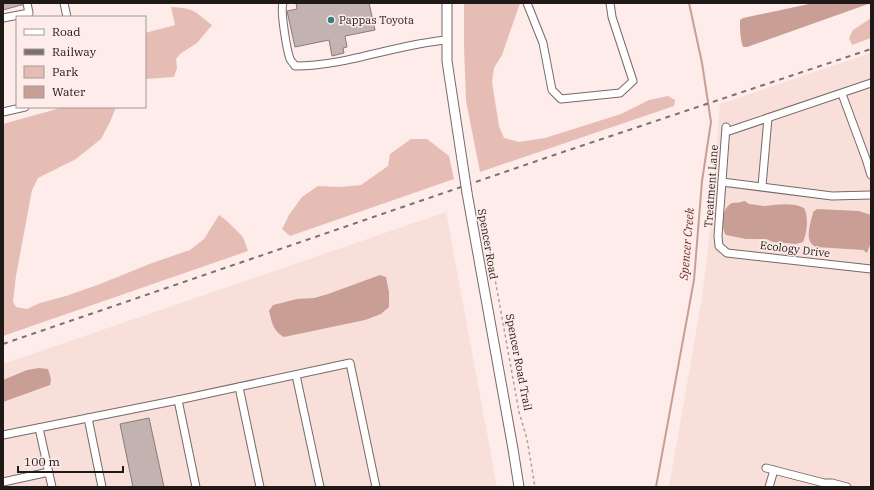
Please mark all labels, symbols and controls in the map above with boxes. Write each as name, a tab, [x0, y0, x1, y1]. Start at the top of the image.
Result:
place label: Pappas Toyota	[339, 13, 414, 27]
marker: Pappas Toyota	[326, 15, 336, 25]
legend	[16, 16, 146, 108]
text: Road	[52, 24, 81, 39]
text: Railway	[52, 44, 97, 59]
text: Park	[52, 64, 78, 79]
text: Water	[52, 84, 86, 99]
street label: Treatment Lane	[701, 144, 721, 228]
water label: Spencer Creek	[676, 207, 697, 282]
street label: Spencer Road	[475, 208, 501, 281]
street label: Ecology Drive	[759, 238, 831, 260]
street label: Spencer Road Trail	[503, 312, 535, 412]
scale bar	[18, 448, 123, 474]
text: 100 m	[24, 454, 60, 469]

